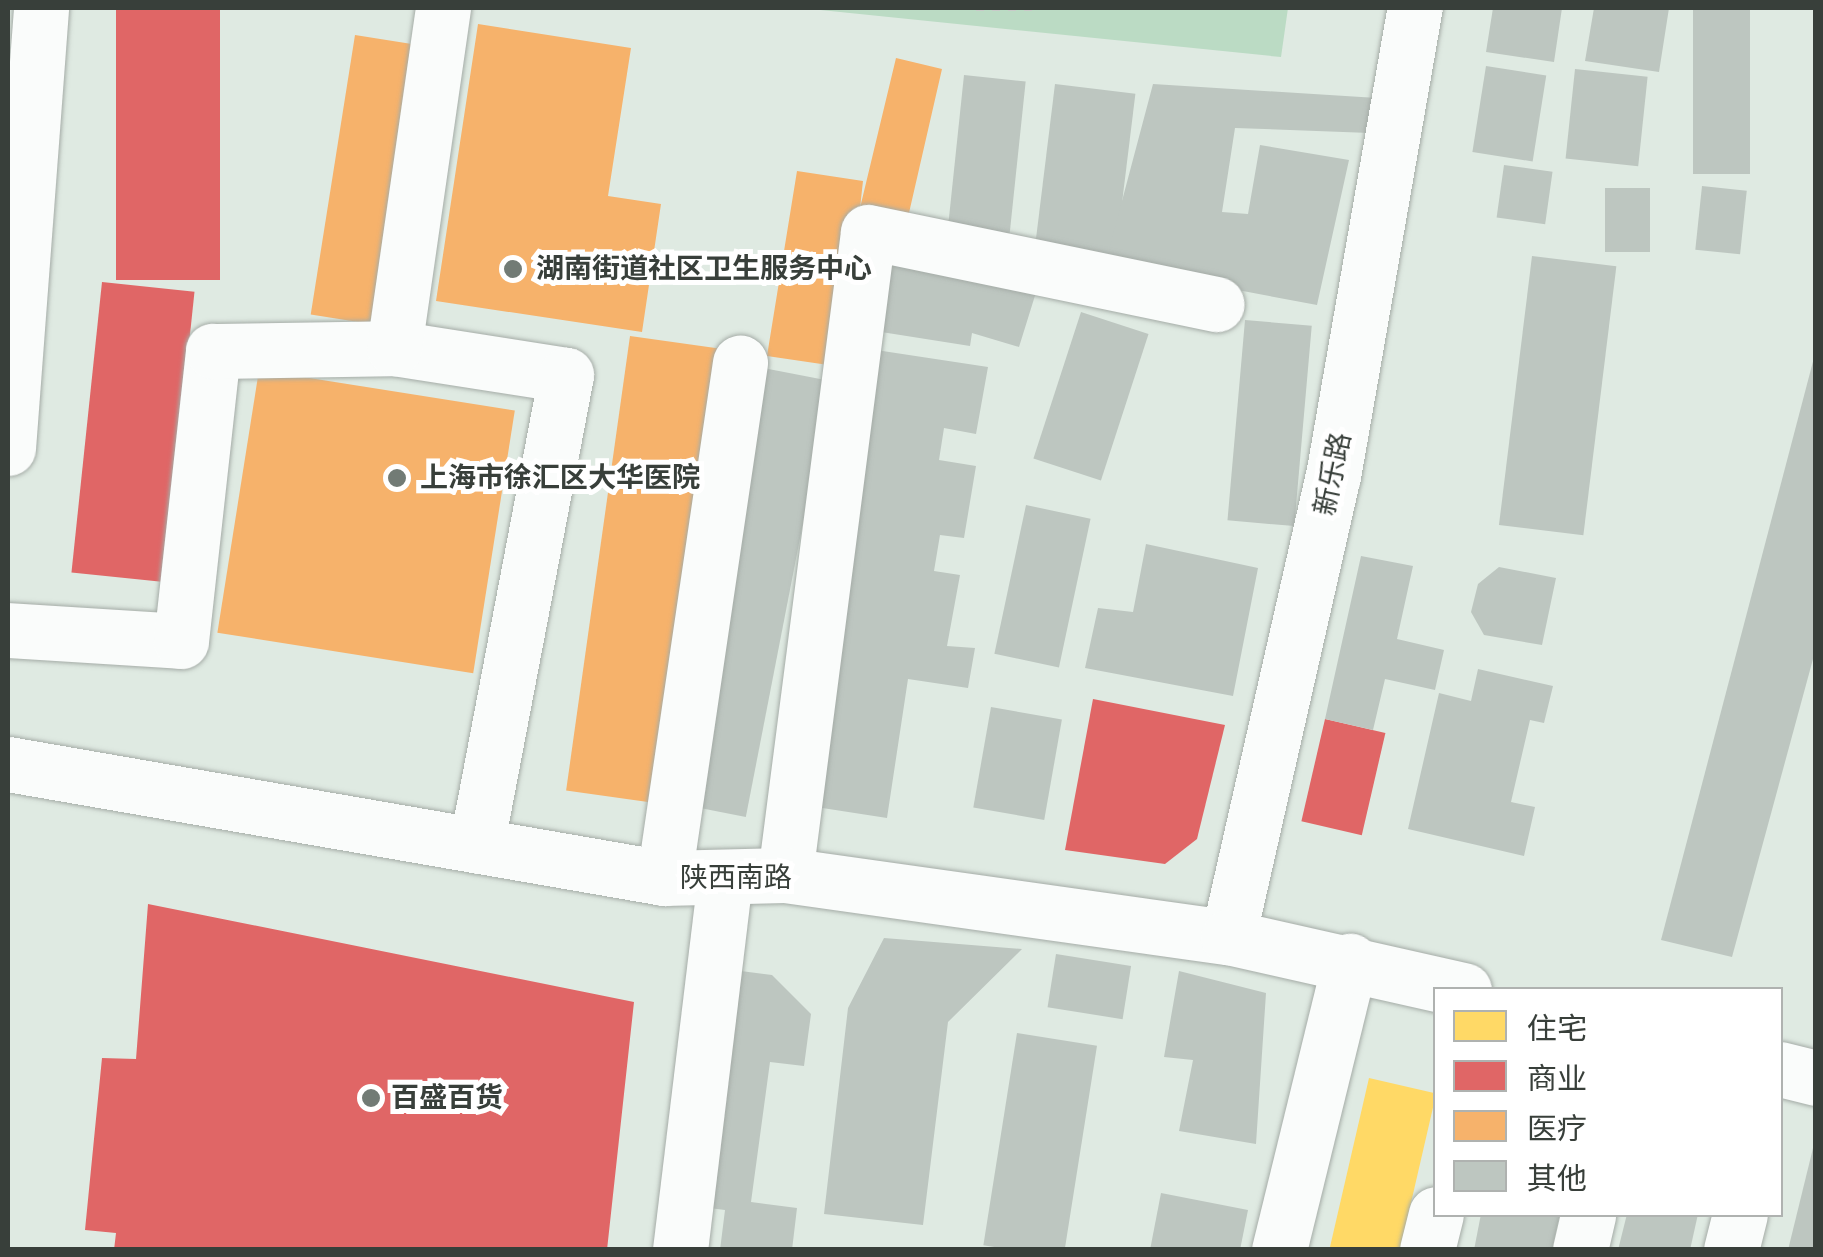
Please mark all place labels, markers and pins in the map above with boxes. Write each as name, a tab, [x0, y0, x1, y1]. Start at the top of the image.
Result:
place label: 湖南街道社区卫生服务中心	[536, 252, 872, 286]
marker: 湖南街道社区卫生服务中心	[500, 256, 526, 282]
place label: 上海市徐汇区大华医院	[420, 461, 700, 495]
marker: 上海市徐汇区大华医院	[384, 465, 410, 491]
place label: 百盛百货	[391, 1081, 503, 1115]
marker: 百盛百货	[360, 1087, 382, 1109]

